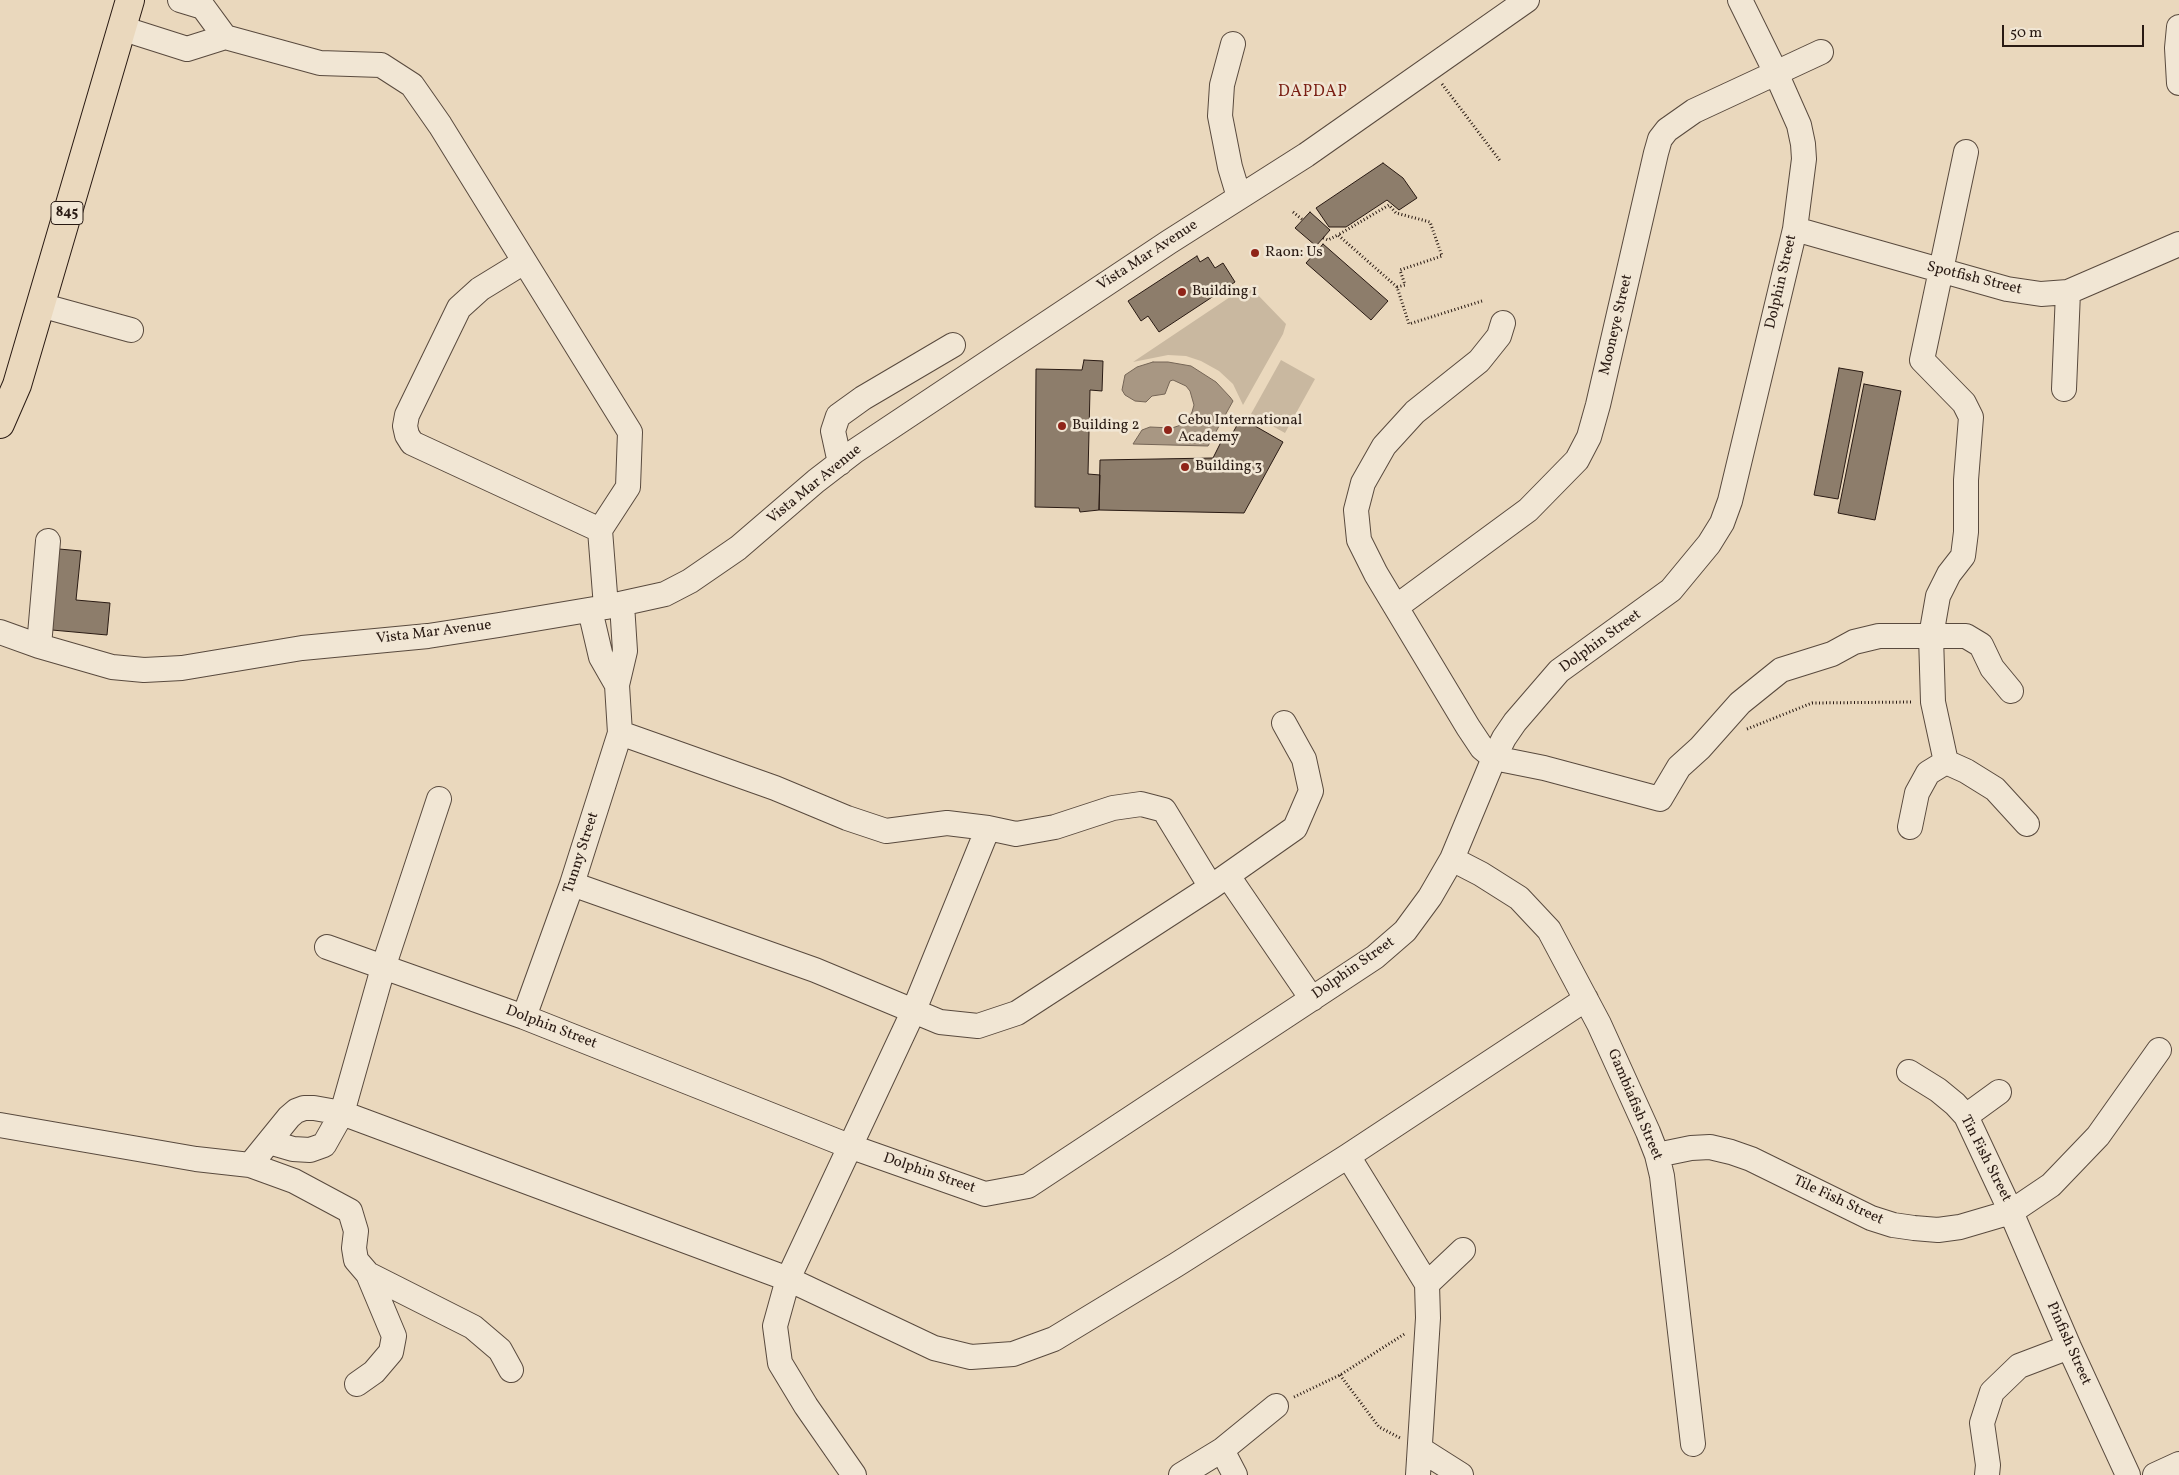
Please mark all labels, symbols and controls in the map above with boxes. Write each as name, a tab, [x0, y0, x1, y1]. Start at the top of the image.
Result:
scale bar	[2004, 15, 2146, 47]
text: 50 m	[2010, 23, 2042, 44]
district label: DAPDAP	[1277, 83, 1349, 103]
road number: 845	[51, 202, 83, 224]
street label: Vista Mar Avenue	[1094, 217, 1202, 295]
street label: Dolphin Street	[1762, 233, 1802, 331]
place label: Raon: Us	[1265, 244, 1323, 262]
marker: Raon: Us	[1249, 247, 1261, 259]
street label: Spotfish Street	[1925, 259, 2023, 299]
street label: Mooneye Street	[1597, 273, 1637, 377]
place label: Building 1	[1192, 283, 1257, 301]
marker: Building 1	[1176, 286, 1188, 298]
place label: Cebu International Academy	[1178, 412, 1302, 447]
place label: Building 2	[1072, 417, 1139, 435]
marker: Building 2	[1056, 420, 1068, 432]
marker: Cebu International Academy	[1162, 424, 1174, 436]
street label: Vista Mar Avenue	[764, 442, 866, 528]
place label: Building 3	[1195, 458, 1262, 476]
marker: Building 3	[1179, 461, 1191, 473]
street label: Dolphin Street	[1557, 606, 1645, 678]
street label: Vista Mar Avenue	[375, 617, 493, 649]
street label: Tunny Street	[560, 810, 604, 896]
street label: Dolphin Street	[1309, 934, 1399, 1004]
street label: Dolphin Street	[503, 1002, 599, 1054]
street label: Gambiafish Street	[1602, 1047, 1666, 1163]
street label: Tin Fish Street	[1955, 1113, 2015, 1205]
street label: Dolphin Street	[880, 1150, 978, 1198]
street label: Tile Fish Street	[1790, 1172, 1886, 1230]
street label: Pinfish Street	[2042, 1300, 2094, 1388]

